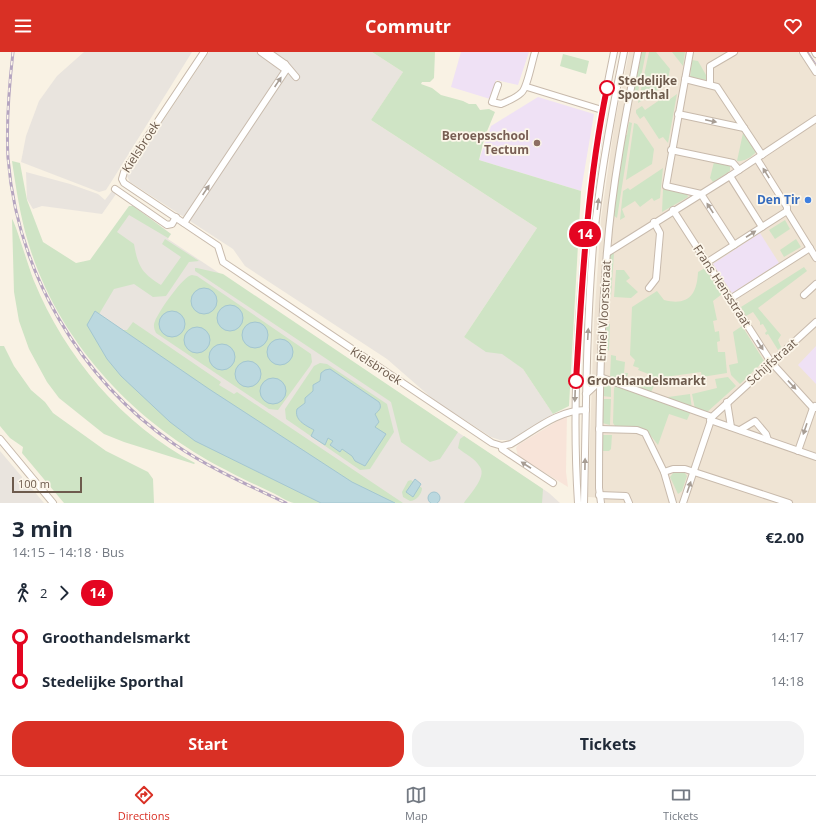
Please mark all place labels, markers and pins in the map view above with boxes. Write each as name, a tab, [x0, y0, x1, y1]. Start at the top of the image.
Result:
place label: Stedelijke Sporthal	[618, 72, 677, 103]
marker: Stedelijke Sporthal	[599, 80, 615, 96]
place label: Beroepsschool Tectum	[442, 127, 529, 158]
marker: Beroepsschool Tectum	[532, 138, 542, 148]
place label: Den Tir	[757, 191, 801, 208]
marker: Den Tir	[803, 195, 813, 205]
place label: Groothandelsmarkt	[587, 372, 706, 389]
marker: Groothandelsmarkt	[568, 373, 584, 389]

